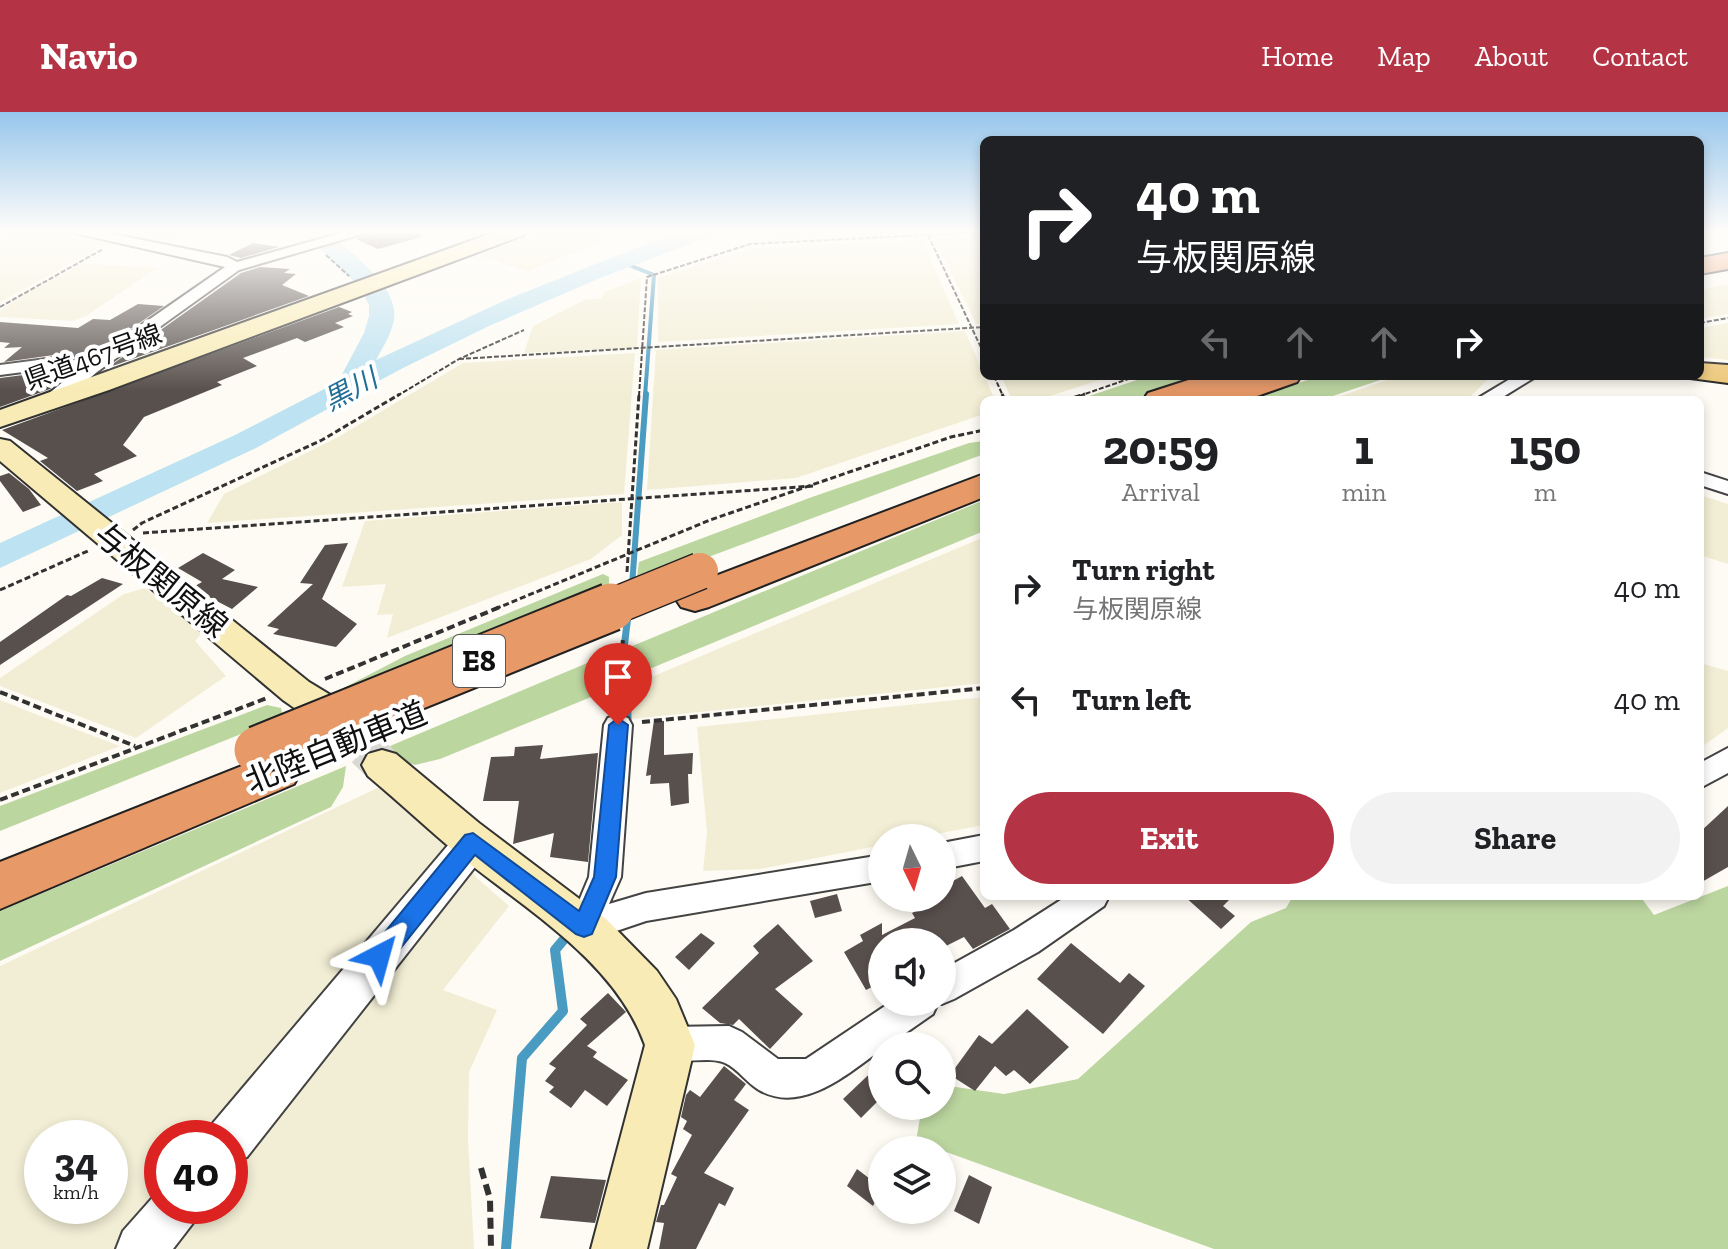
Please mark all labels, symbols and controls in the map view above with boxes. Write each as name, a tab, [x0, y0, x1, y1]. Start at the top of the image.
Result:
text: Navio	[40, 33, 138, 79]
text: Home	[1261, 40, 1333, 73]
text: Map	[1377, 40, 1431, 73]
text: About	[1475, 40, 1548, 73]
text: Contact	[1592, 40, 1688, 73]
text: 40 m	[1136, 160, 1260, 227]
icon: right	[1004, 168, 1108, 272]
text: 与板関原線	[1136, 236, 1316, 279]
street label: 県道467号線	[20, 317, 166, 397]
icon: left	[1194, 320, 1238, 364]
icon: ahead	[1278, 320, 1322, 364]
icon: ahead	[1362, 320, 1406, 364]
icon: right	[1446, 320, 1490, 364]
water label: 黒川	[318, 360, 385, 417]
text: 20:59	[1103, 419, 1219, 476]
text: 1	[1354, 419, 1374, 476]
text: 150	[1509, 419, 1581, 476]
text: Arrival	[1122, 476, 1200, 508]
text: min	[1342, 476, 1386, 508]
text: m	[1534, 476, 1556, 508]
street label: 与板関原線	[87, 515, 235, 645]
text: Turn right	[1072, 552, 1214, 588]
icon: right	[1004, 566, 1048, 610]
text: 40 m	[1614, 570, 1680, 606]
text: 与板関原線	[1072, 593, 1202, 625]
road number: E8	[453, 635, 505, 687]
pin	[584, 643, 652, 725]
icon: arrive	[596, 655, 640, 699]
icon: left	[1004, 678, 1048, 722]
text: Turn left	[1072, 682, 1191, 718]
text: 40 m	[1614, 682, 1680, 718]
street label: 北陸自動車道	[240, 693, 432, 801]
button: Exit	[1004, 792, 1334, 884]
button: Share	[1350, 792, 1680, 884]
north arrow	[868, 824, 956, 912]
map controls	[868, 824, 956, 1224]
position arrow	[337, 914, 421, 998]
button: sound	[868, 928, 956, 1016]
button: search	[868, 1032, 956, 1120]
speed limit sign: 40	[144, 1120, 248, 1224]
button: layers	[868, 1136, 956, 1224]
text: 34	[54, 1138, 98, 1186]
text: km/h	[53, 1180, 99, 1204]

